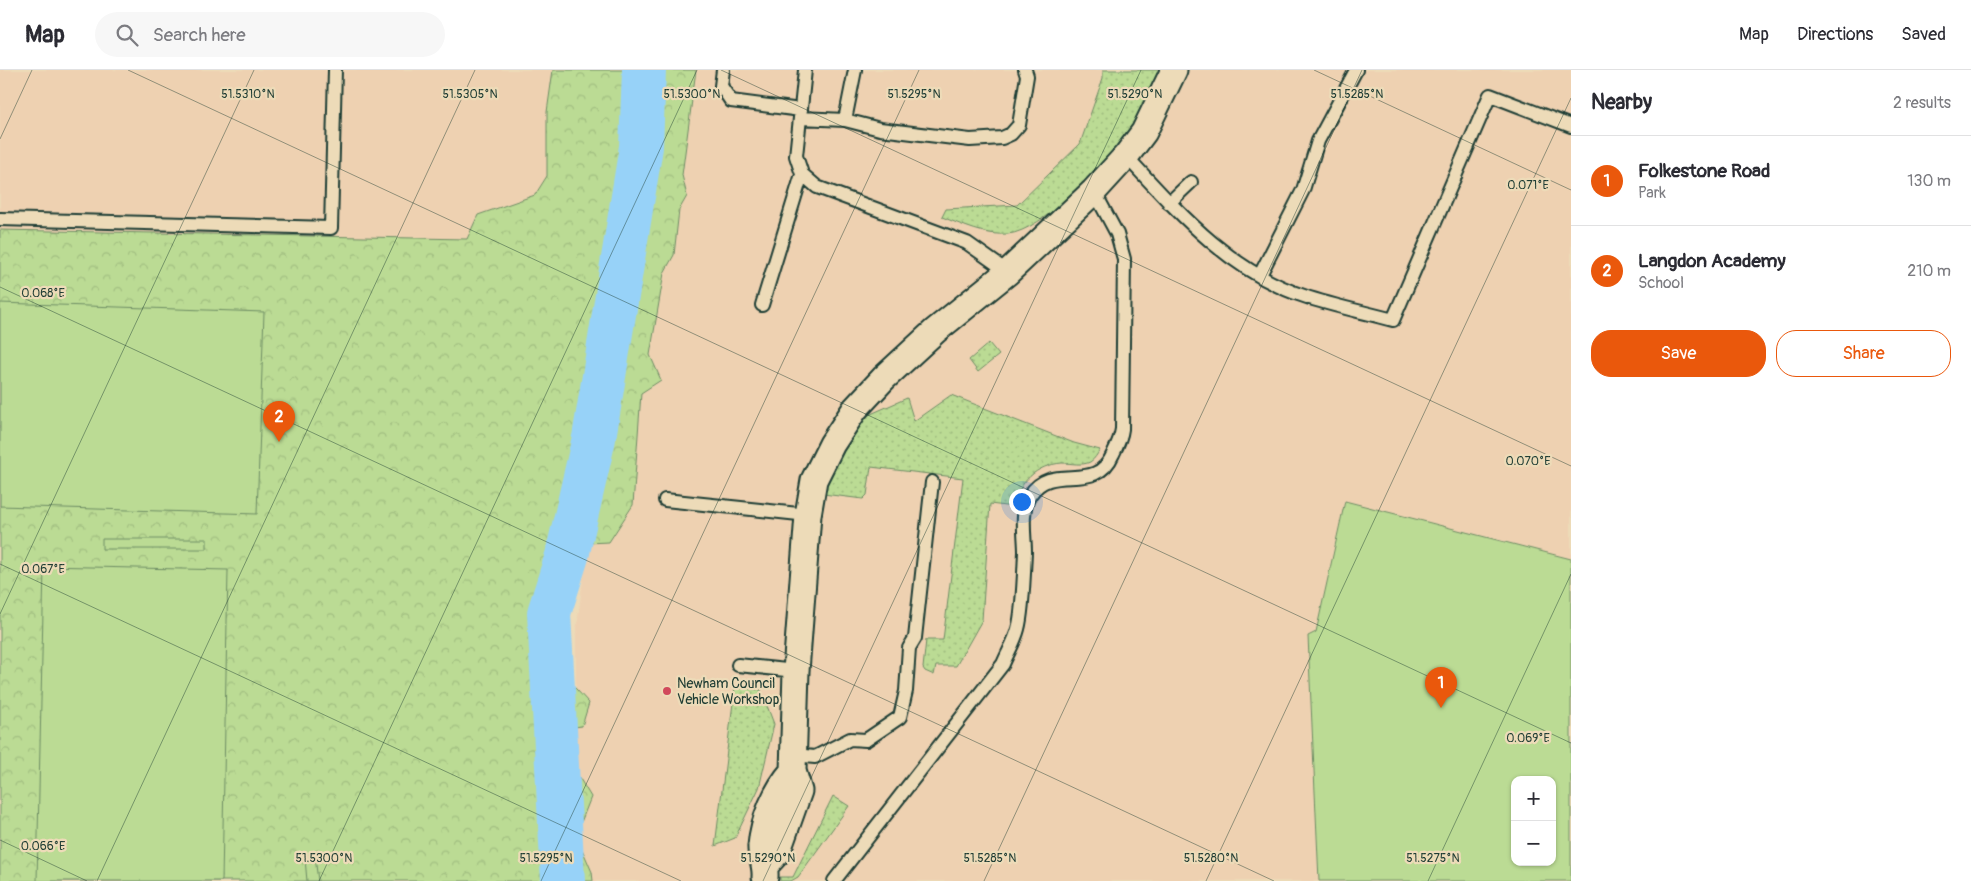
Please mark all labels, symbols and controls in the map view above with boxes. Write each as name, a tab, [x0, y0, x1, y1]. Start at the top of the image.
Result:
search box	[95, 12, 445, 57]
text: Map	[25, 20, 65, 49]
icon: search	[113, 21, 141, 49]
text: Search here	[153, 23, 246, 47]
text: Map	[1739, 23, 1769, 46]
text: Directions	[1797, 23, 1873, 46]
text: Saved	[1901, 23, 1946, 46]
text: 51.5310°N	[221, 87, 275, 102]
text: 51.5305°N	[442, 87, 498, 102]
text: 51.5300°N	[664, 87, 720, 102]
text: 51.5295°N	[887, 87, 941, 102]
text: 51.5290°N	[1108, 87, 1162, 102]
text: 51.5285°N	[1331, 87, 1383, 102]
text: Nearby	[1591, 89, 1652, 116]
text: 2 results	[1893, 93, 1951, 113]
text: Folkestone Road	[1638, 159, 1770, 183]
text: 1	[1604, 171, 1610, 191]
text: 130 m	[1907, 171, 1951, 191]
text: 0.071°E	[1507, 178, 1549, 193]
text: Park	[1638, 183, 1666, 203]
text: Langdon Academy	[1638, 249, 1786, 273]
text: 2	[1603, 261, 1611, 281]
text: 210 m	[1907, 261, 1951, 281]
text: School	[1638, 273, 1684, 293]
text: 0.068°E	[21, 286, 65, 301]
button: Save	[1591, 330, 1766, 377]
button: Share	[1776, 330, 1951, 377]
pin: 2	[263, 401, 295, 442]
text: 0.070°E	[1505, 454, 1551, 469]
your location	[1009, 489, 1035, 515]
text: 0.067°E	[21, 562, 65, 577]
pin: 1	[1425, 667, 1457, 708]
place label: Newham Council Vehicle Workshop	[677, 675, 780, 708]
marker: Newham Council Vehicle Workshop	[661, 685, 673, 697]
text: 0.069°E	[1506, 731, 1550, 746]
map controls	[1511, 776, 1556, 866]
button: +	[1511, 776, 1556, 821]
button: −	[1511, 821, 1556, 866]
text: 0.066°E	[21, 839, 65, 854]
text: 51.5300°N	[296, 851, 352, 866]
text: 51.5295°N	[519, 851, 573, 866]
text: 51.5290°N	[741, 851, 795, 866]
text: 51.5285°N	[964, 851, 1016, 866]
text: 51.5280°N	[1184, 851, 1238, 866]
text: 51.5275°N	[1406, 851, 1460, 866]

